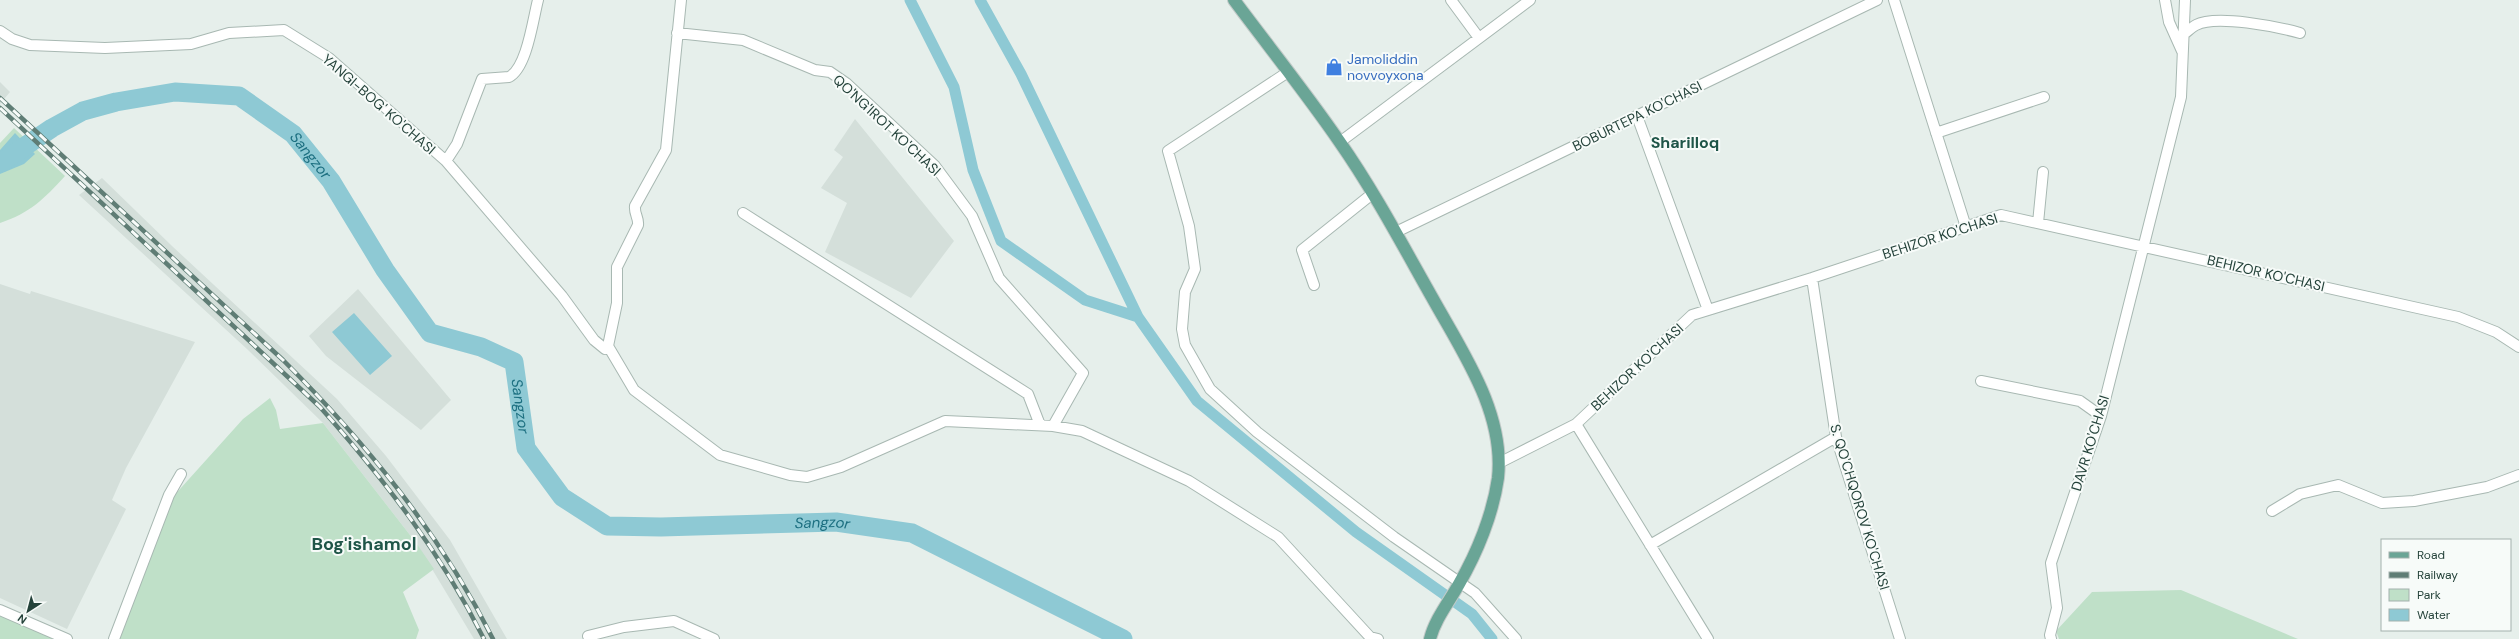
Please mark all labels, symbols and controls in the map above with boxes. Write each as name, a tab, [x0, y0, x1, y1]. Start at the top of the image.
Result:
street label: YANGI-BOG' KO'CHASI	[319, 50, 439, 158]
place label: Jamoliddin novvoyxona	[1347, 50, 1424, 84]
shop icon: Jamoliddin novvoyxona	[1324, 57, 1344, 77]
street label: QO'NG'IROT KO'CHASI	[829, 70, 945, 180]
street label: BOBURTEPA KO'CHASI	[1569, 77, 1705, 155]
water label: Sangzor	[285, 128, 336, 184]
district label: Sharilloq	[1651, 132, 1719, 153]
street label: BEHIZOR KO'CHASI	[1880, 209, 2000, 263]
street label: BEHIZOR KO'CHASI	[2205, 251, 2327, 295]
street label: BEHIZOR KO'CHASI	[1587, 319, 1687, 415]
water label: Sangzor	[506, 377, 534, 435]
street label: DAVR KO'CHASI	[2067, 393, 2113, 493]
street label: S. QO'CHQOROV KO'CHASI	[1826, 422, 1894, 592]
water label: Sangzor	[794, 512, 852, 534]
district label: Bog'ishamol	[311, 532, 417, 556]
legend	[2381, 539, 2511, 631]
text: Road	[2417, 547, 2445, 563]
text: Railway	[2417, 567, 2458, 583]
text: Park	[2417, 587, 2441, 603]
north arrow	[8, 591, 48, 631]
text: Water	[2417, 607, 2451, 623]
text: N	[15, 611, 29, 627]

